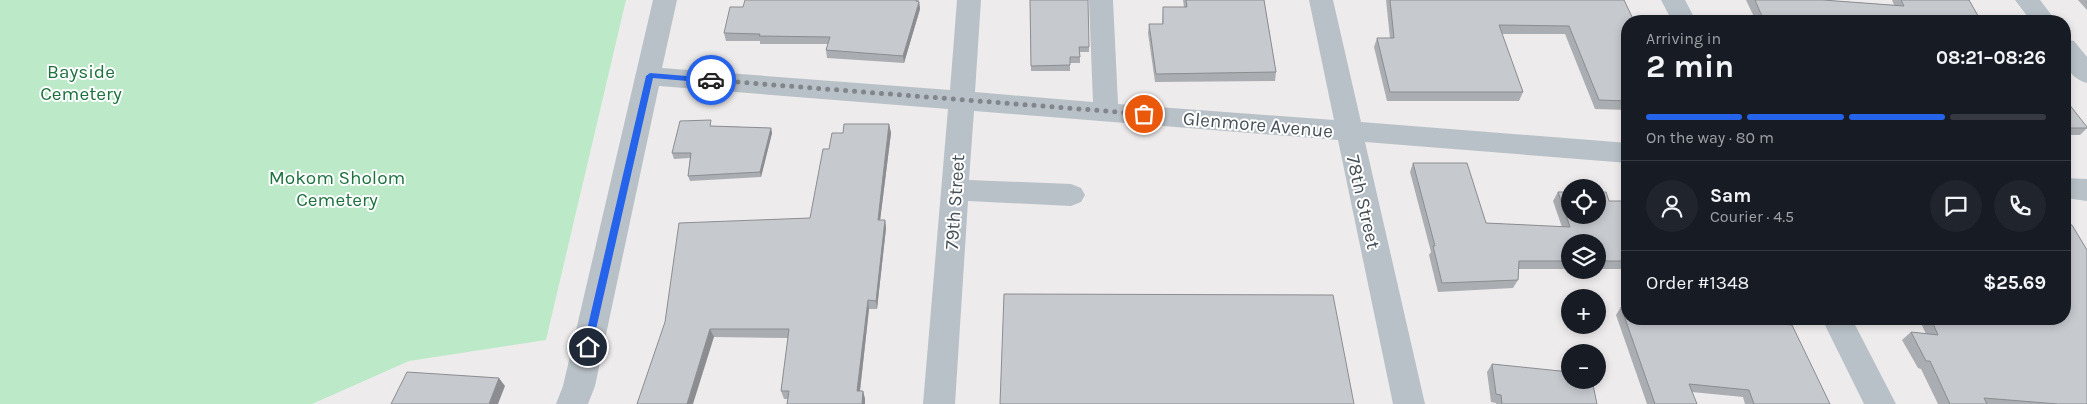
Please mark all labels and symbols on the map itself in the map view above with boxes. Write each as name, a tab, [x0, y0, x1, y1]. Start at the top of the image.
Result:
courier	[686, 55, 736, 105]
park label: Bayside Cemetery	[40, 61, 122, 105]
pin	[1123, 93, 1165, 135]
street label: Glenmore Avenue	[1182, 107, 1334, 143]
street label: 78th Street	[1342, 153, 1385, 251]
street label: 79th Street	[941, 154, 969, 250]
park label: Mokom Sholom Cemetery	[269, 167, 405, 211]
pin	[567, 326, 609, 368]

